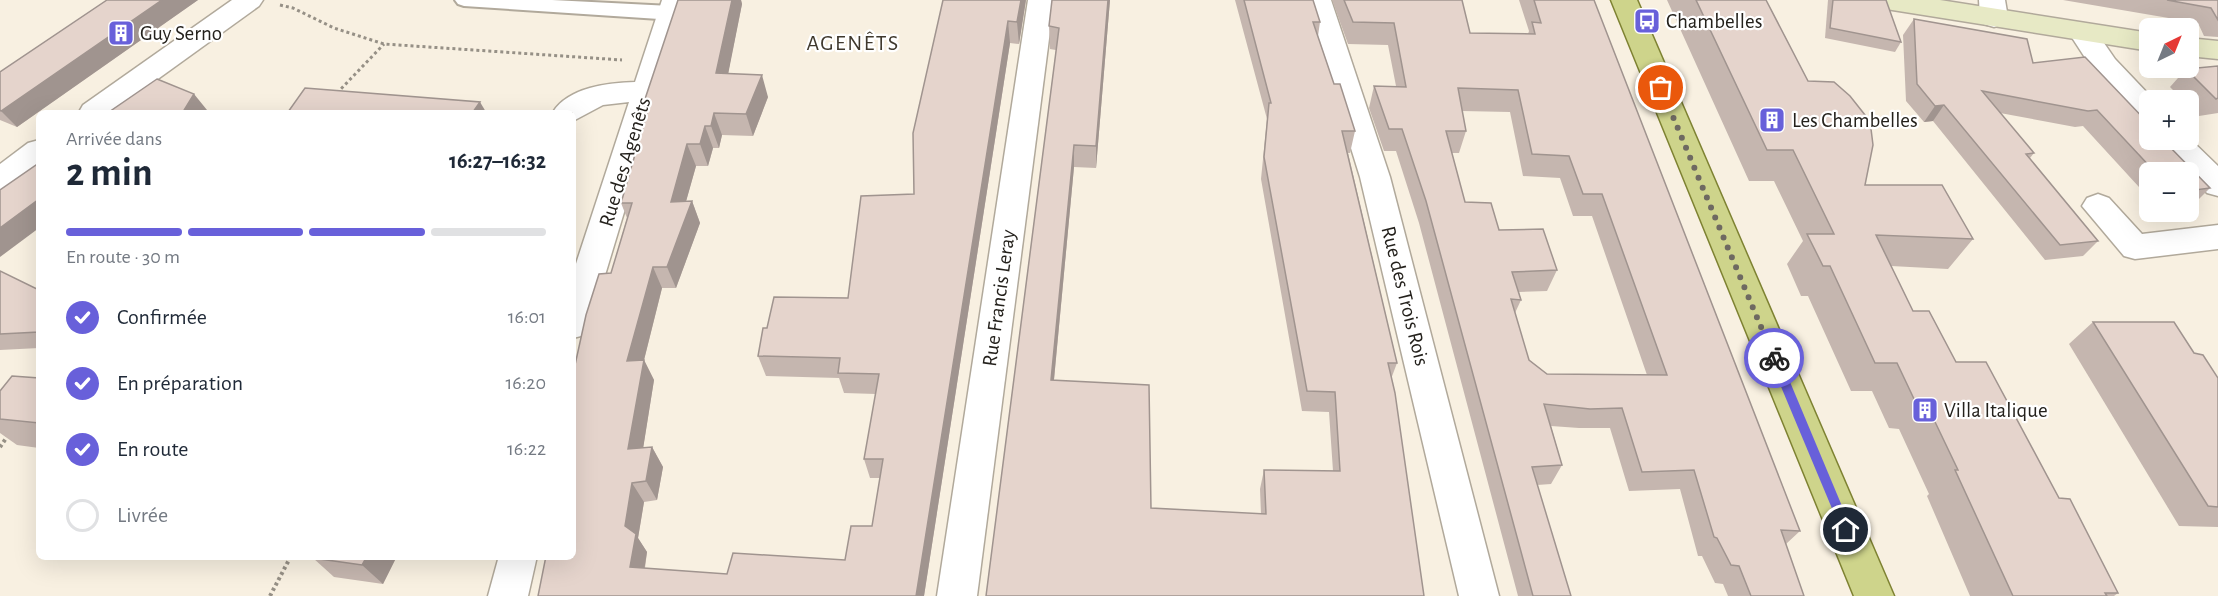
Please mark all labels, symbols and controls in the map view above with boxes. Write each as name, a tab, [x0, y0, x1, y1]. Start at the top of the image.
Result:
bus stop icon: Chambelles	[1632, 6, 1662, 36]
place label: Chambelles	[1666, 11, 1762, 32]
building icon: Guy Serno	[106, 18, 136, 48]
north arrow	[2139, 18, 2199, 78]
map controls	[2139, 18, 2199, 222]
place label: Guy Serno	[140, 23, 222, 44]
district label: AGENÊTS	[806, 31, 900, 54]
pin	[1635, 62, 1686, 113]
icon: bag	[1644, 71, 1677, 104]
button: +	[2139, 90, 2199, 150]
street label: Rue des Agenêts	[595, 95, 655, 229]
building icon: Les Chambelles	[1757, 105, 1787, 135]
place label: Les Chambelles	[1792, 110, 1918, 131]
text: Arrivée dans	[66, 129, 162, 149]
text: 16:27–16:32	[449, 150, 546, 172]
text: 2 min	[66, 154, 153, 193]
button: −	[2139, 162, 2199, 222]
street label: Rue des Trois Rois	[1377, 224, 1433, 368]
street label: Rue Francis Leray	[979, 228, 1019, 368]
text: En route · 30 m	[66, 247, 180, 267]
icon: check	[66, 301, 99, 334]
text: Confirmée	[117, 306, 207, 328]
text: 16:01	[508, 307, 546, 327]
courier	[1744, 328, 1804, 388]
icon: bike	[1758, 342, 1791, 375]
icon: check	[66, 367, 99, 400]
text: En préparation	[117, 372, 243, 394]
text: 16:20	[505, 373, 546, 393]
building icon: Villa Italique	[1910, 395, 1940, 425]
place label: Villa Italique	[1944, 400, 2048, 421]
icon: check	[66, 433, 99, 466]
text: En route	[117, 438, 188, 460]
text: 16:22	[507, 439, 546, 459]
text: Livrée	[117, 504, 168, 526]
pin	[1820, 504, 1871, 555]
icon: home	[1829, 513, 1862, 546]

